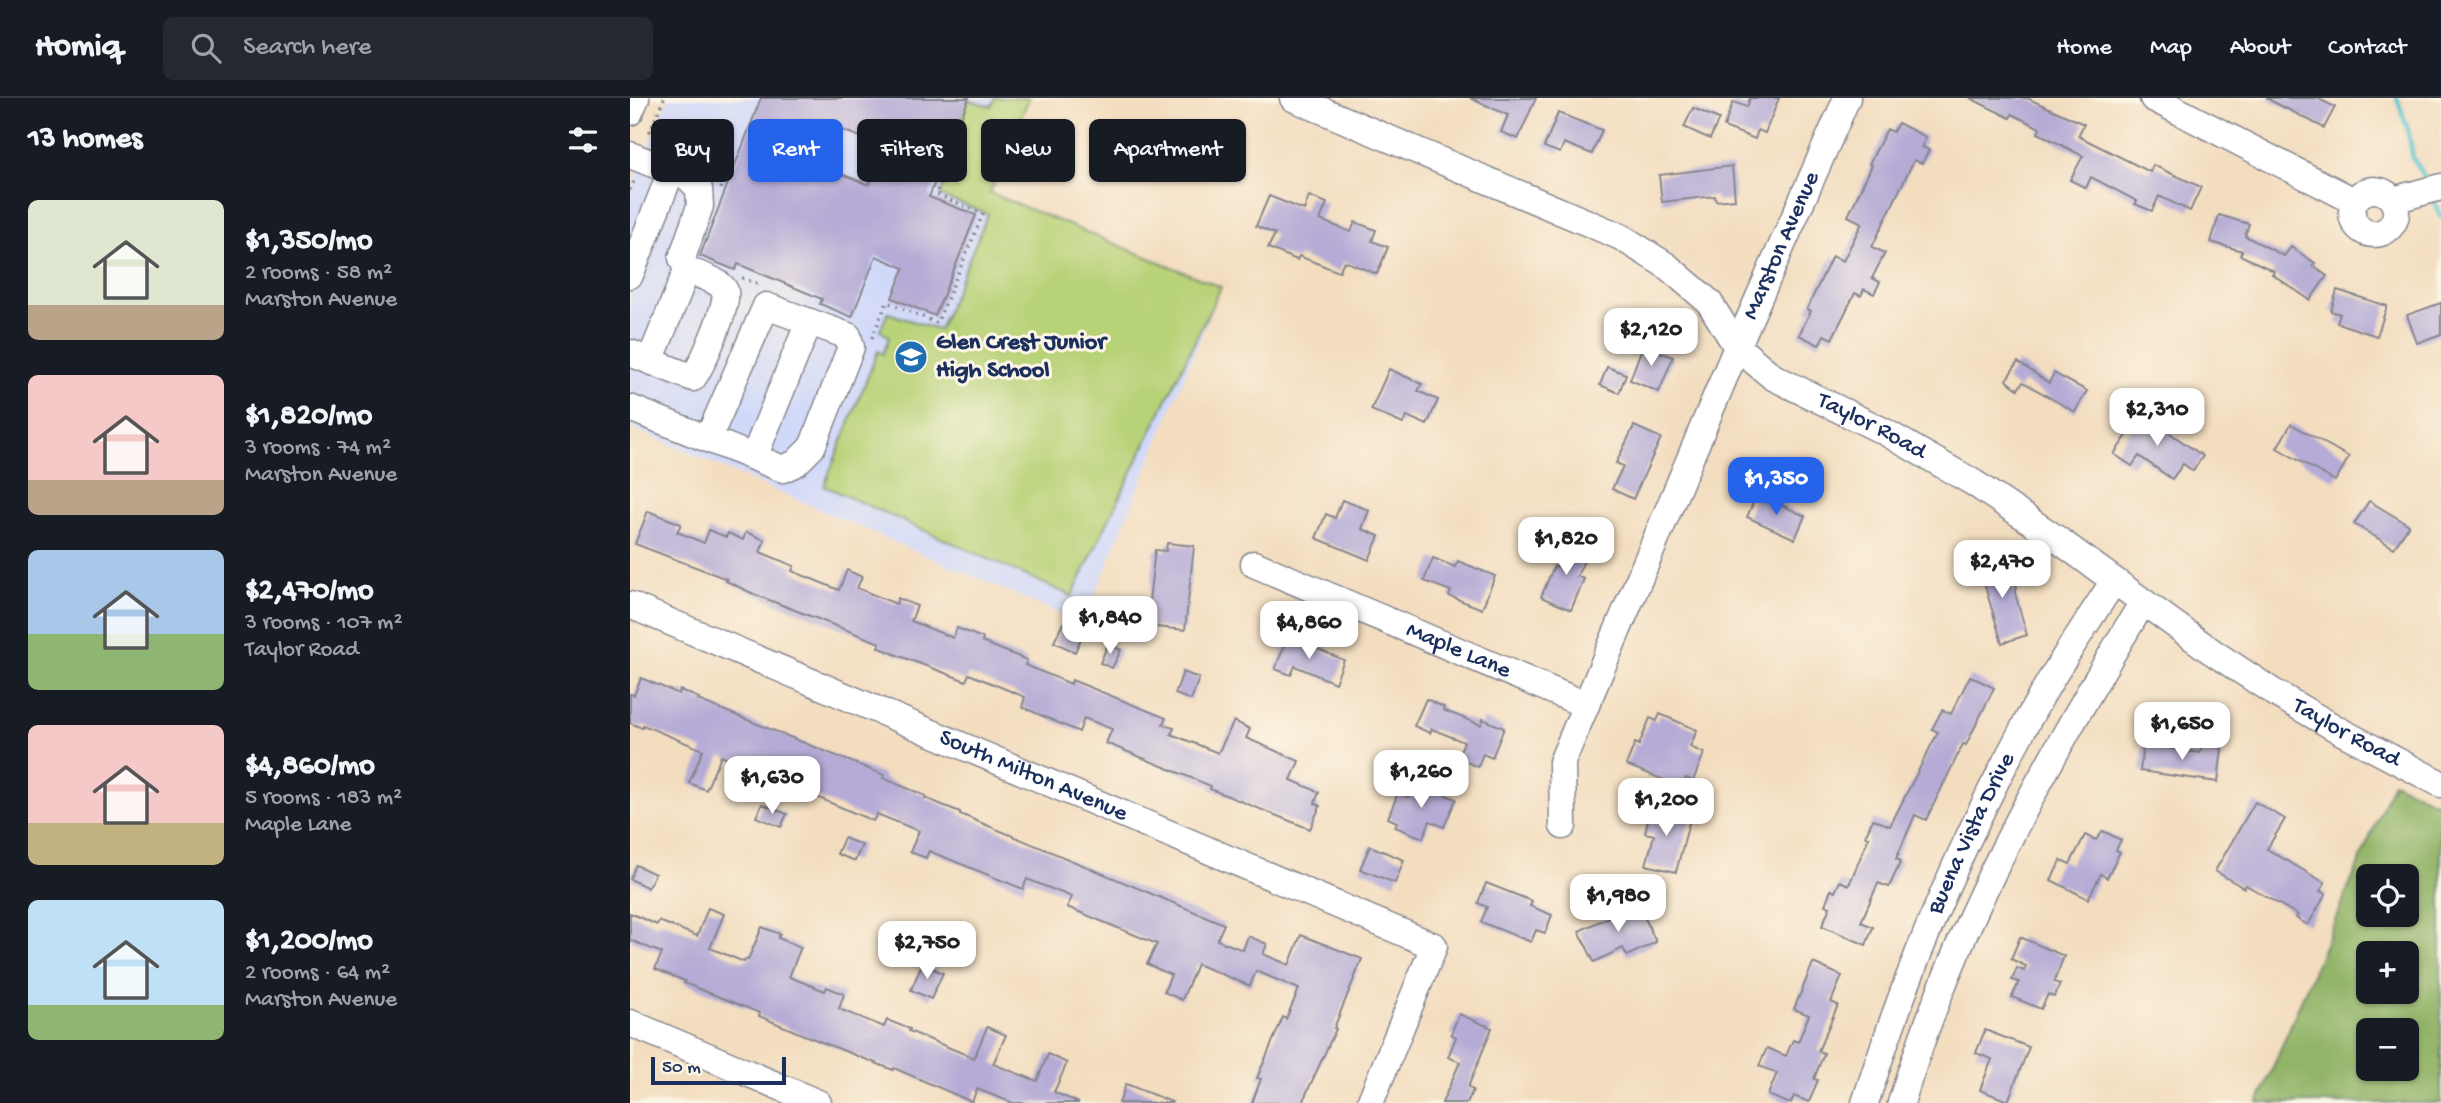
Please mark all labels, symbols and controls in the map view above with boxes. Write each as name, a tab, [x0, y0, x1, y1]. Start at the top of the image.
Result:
search box	[163, 17, 653, 80]
text: Homiq	[35, 29, 121, 67]
icon: search	[187, 29, 225, 67]
text: Search here	[243, 33, 371, 64]
text: Home	[2056, 34, 2112, 63]
text: Map	[2150, 34, 2192, 63]
text: About	[2230, 34, 2290, 63]
text: Contact	[2328, 34, 2406, 63]
chip: Buy	[651, 119, 734, 182]
chip: Rent	[748, 119, 843, 182]
chip: Filters	[857, 119, 967, 182]
chip: New	[981, 119, 1075, 182]
chip: Apartment	[1089, 119, 1246, 182]
icon: filters	[564, 121, 602, 159]
text: 13 homes	[28, 123, 142, 158]
street label: Marston Avenue	[1736, 167, 1827, 324]
text: $1,350/mo	[245, 225, 372, 260]
icon: home	[84, 228, 168, 312]
text: 2 rooms · 58 m²	[245, 260, 392, 287]
text: Marston Avenue	[245, 287, 397, 314]
pin: $2,120	[1594, 308, 1708, 368]
text: $2,120	[1620, 317, 1682, 344]
place label: Glen Crest Junior High School	[936, 329, 1108, 386]
school or university icon: Glen Crest Junior High School	[892, 338, 930, 376]
street label: Taylor Road	[1810, 386, 1933, 468]
pin: $2,310	[2100, 388, 2214, 448]
text: $2,310	[2125, 397, 2189, 424]
text: $1,820/mo	[245, 400, 372, 435]
icon: home	[84, 403, 168, 487]
text: 3 rooms · 74 m²	[245, 435, 391, 462]
pin: $1,350	[1719, 458, 1833, 517]
text: Marston Avenue	[245, 462, 397, 489]
text: $1,350	[1744, 466, 1808, 493]
pin: $1,820	[1509, 518, 1623, 577]
text: $1,820	[1534, 526, 1598, 553]
pin: $2,470	[1945, 540, 2059, 600]
text: $2,470	[1970, 549, 2034, 576]
text: $2,470/mo	[245, 575, 374, 610]
icon: home	[84, 578, 168, 662]
pin: $1,840	[1053, 596, 1167, 656]
pin: $4,860	[1252, 602, 1366, 661]
text: $1,840	[1078, 605, 1142, 632]
text: 3 rooms · 107 m²	[245, 610, 403, 637]
text: $4,860	[1276, 610, 1342, 637]
street label: Maple Lane	[1402, 616, 1516, 686]
text: Taylor Road	[245, 637, 359, 664]
street label: Taylor Road	[2285, 691, 2407, 775]
pin: $1,650	[2125, 702, 2239, 762]
text: $1,650	[2150, 711, 2214, 738]
street label: South Milton Avenue	[935, 723, 1132, 829]
street label: Buena Vista Drive	[1921, 748, 2023, 920]
text: $4,860/mo	[245, 750, 375, 785]
pin: $1,260	[1364, 750, 1478, 810]
icon: home	[84, 753, 168, 837]
pin: $1,630	[715, 756, 829, 816]
text: $1,260	[1390, 759, 1452, 786]
text: $1,630	[740, 765, 804, 792]
pin: $1,200	[1609, 778, 1723, 838]
text: 5 rooms · 183 m²	[245, 785, 402, 812]
text: $1,200	[1634, 787, 1698, 814]
text: Maple Lane	[245, 812, 351, 839]
map controls	[2356, 864, 2419, 1081]
button: locate	[2356, 864, 2419, 927]
pin: $1,980	[1561, 874, 1675, 934]
text: $1,980	[1586, 883, 1650, 910]
pin: $2,750	[870, 922, 984, 981]
text: $1,200/mo	[245, 925, 373, 960]
icon: home	[84, 928, 168, 1012]
text: $2,750	[894, 930, 960, 957]
button: +	[2356, 941, 2419, 1004]
text: 2 rooms · 64 m²	[245, 960, 390, 987]
text: Marston Avenue	[245, 987, 397, 1014]
button: −	[2356, 1018, 2419, 1081]
scale bar	[651, 1054, 786, 1086]
text: 50 m	[662, 1057, 701, 1080]

